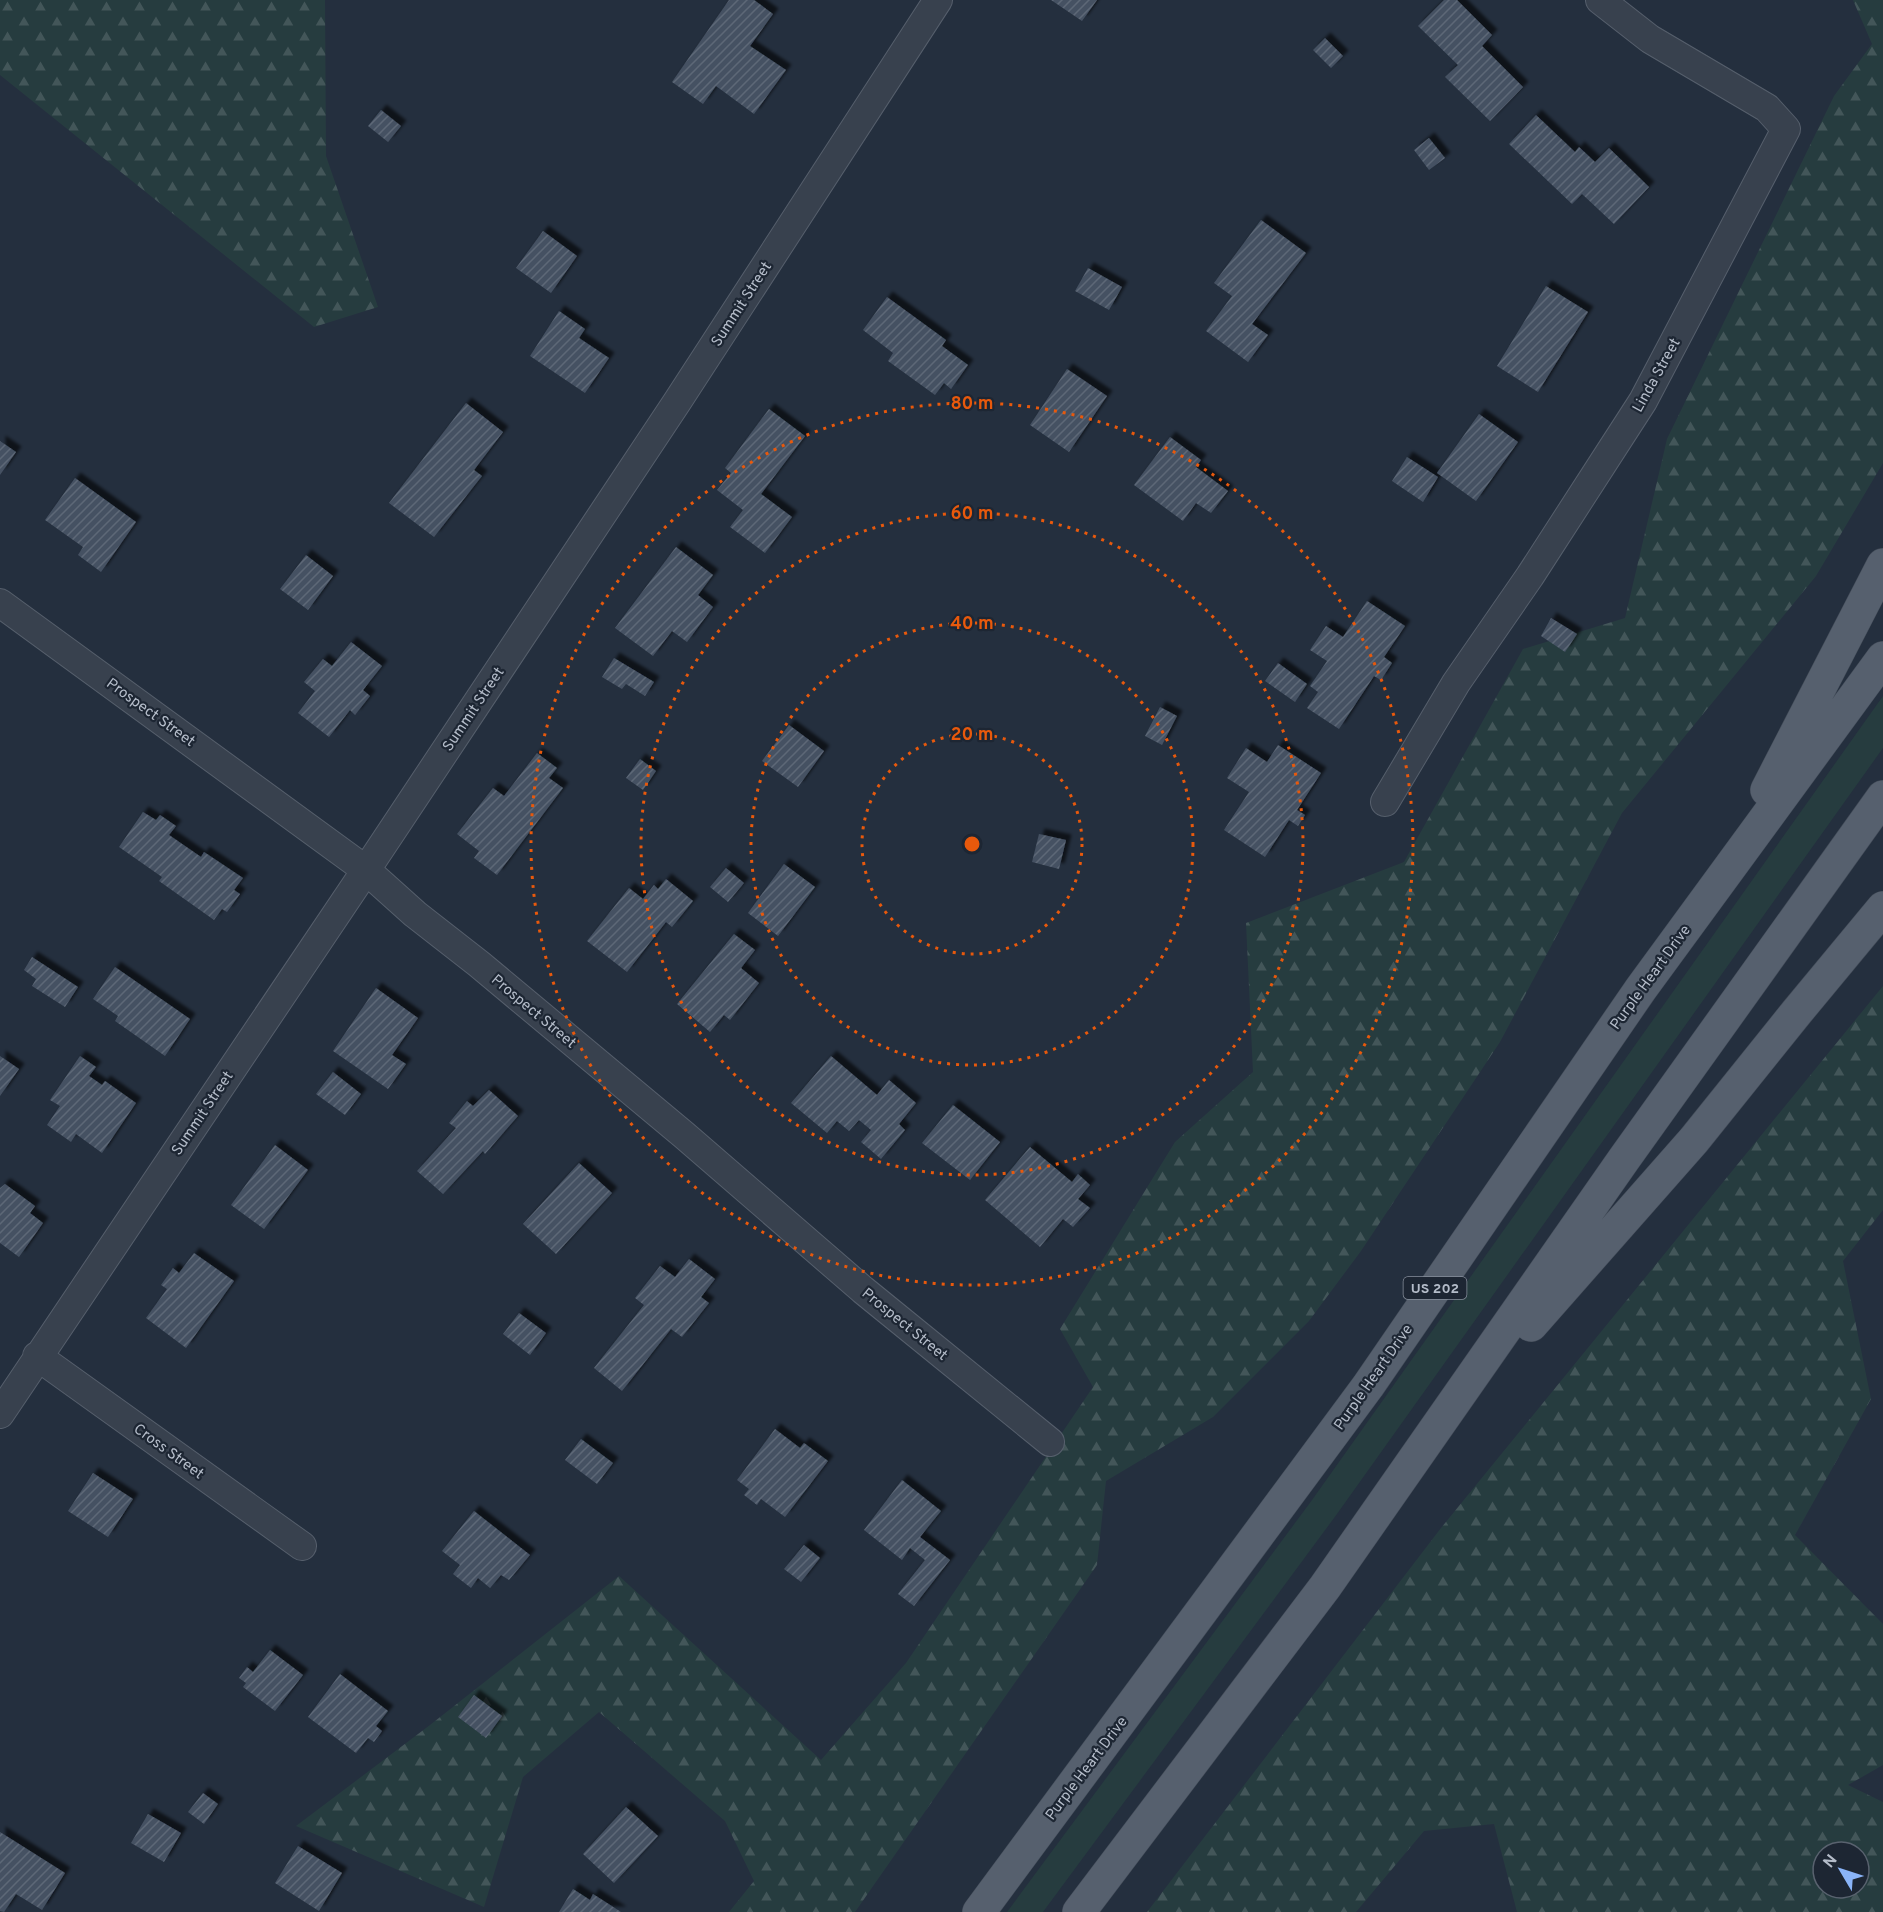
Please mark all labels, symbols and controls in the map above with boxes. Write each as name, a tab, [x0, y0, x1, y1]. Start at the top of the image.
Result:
street label: Summit Street	[708, 259, 777, 351]
street label: Linda Street	[1629, 335, 1686, 416]
text: 80 m	[950, 393, 994, 416]
text: 60 m	[950, 503, 994, 526]
text: 40 m	[950, 613, 994, 636]
street label: Summit Street	[439, 664, 509, 756]
street label: Prospect Street	[102, 675, 198, 752]
text: 20 m	[950, 724, 994, 747]
centre of rings	[962, 834, 982, 854]
street label: Purple Heart Drive	[1607, 922, 1696, 1034]
street label: Prospect Street	[487, 971, 579, 1053]
street label: Summit Street	[168, 1068, 238, 1160]
road number: US 202	[1404, 1277, 1466, 1299]
street label: Prospect Street	[857, 1285, 951, 1366]
street label: Purple Heart Drive	[1331, 1321, 1418, 1434]
street label: Cross Street	[129, 1420, 207, 1484]
street label: Purple Heart Drive	[1042, 1713, 1132, 1825]
north arrow	[1811, 1840, 1871, 1900]
text: N	[1820, 1851, 1842, 1873]

